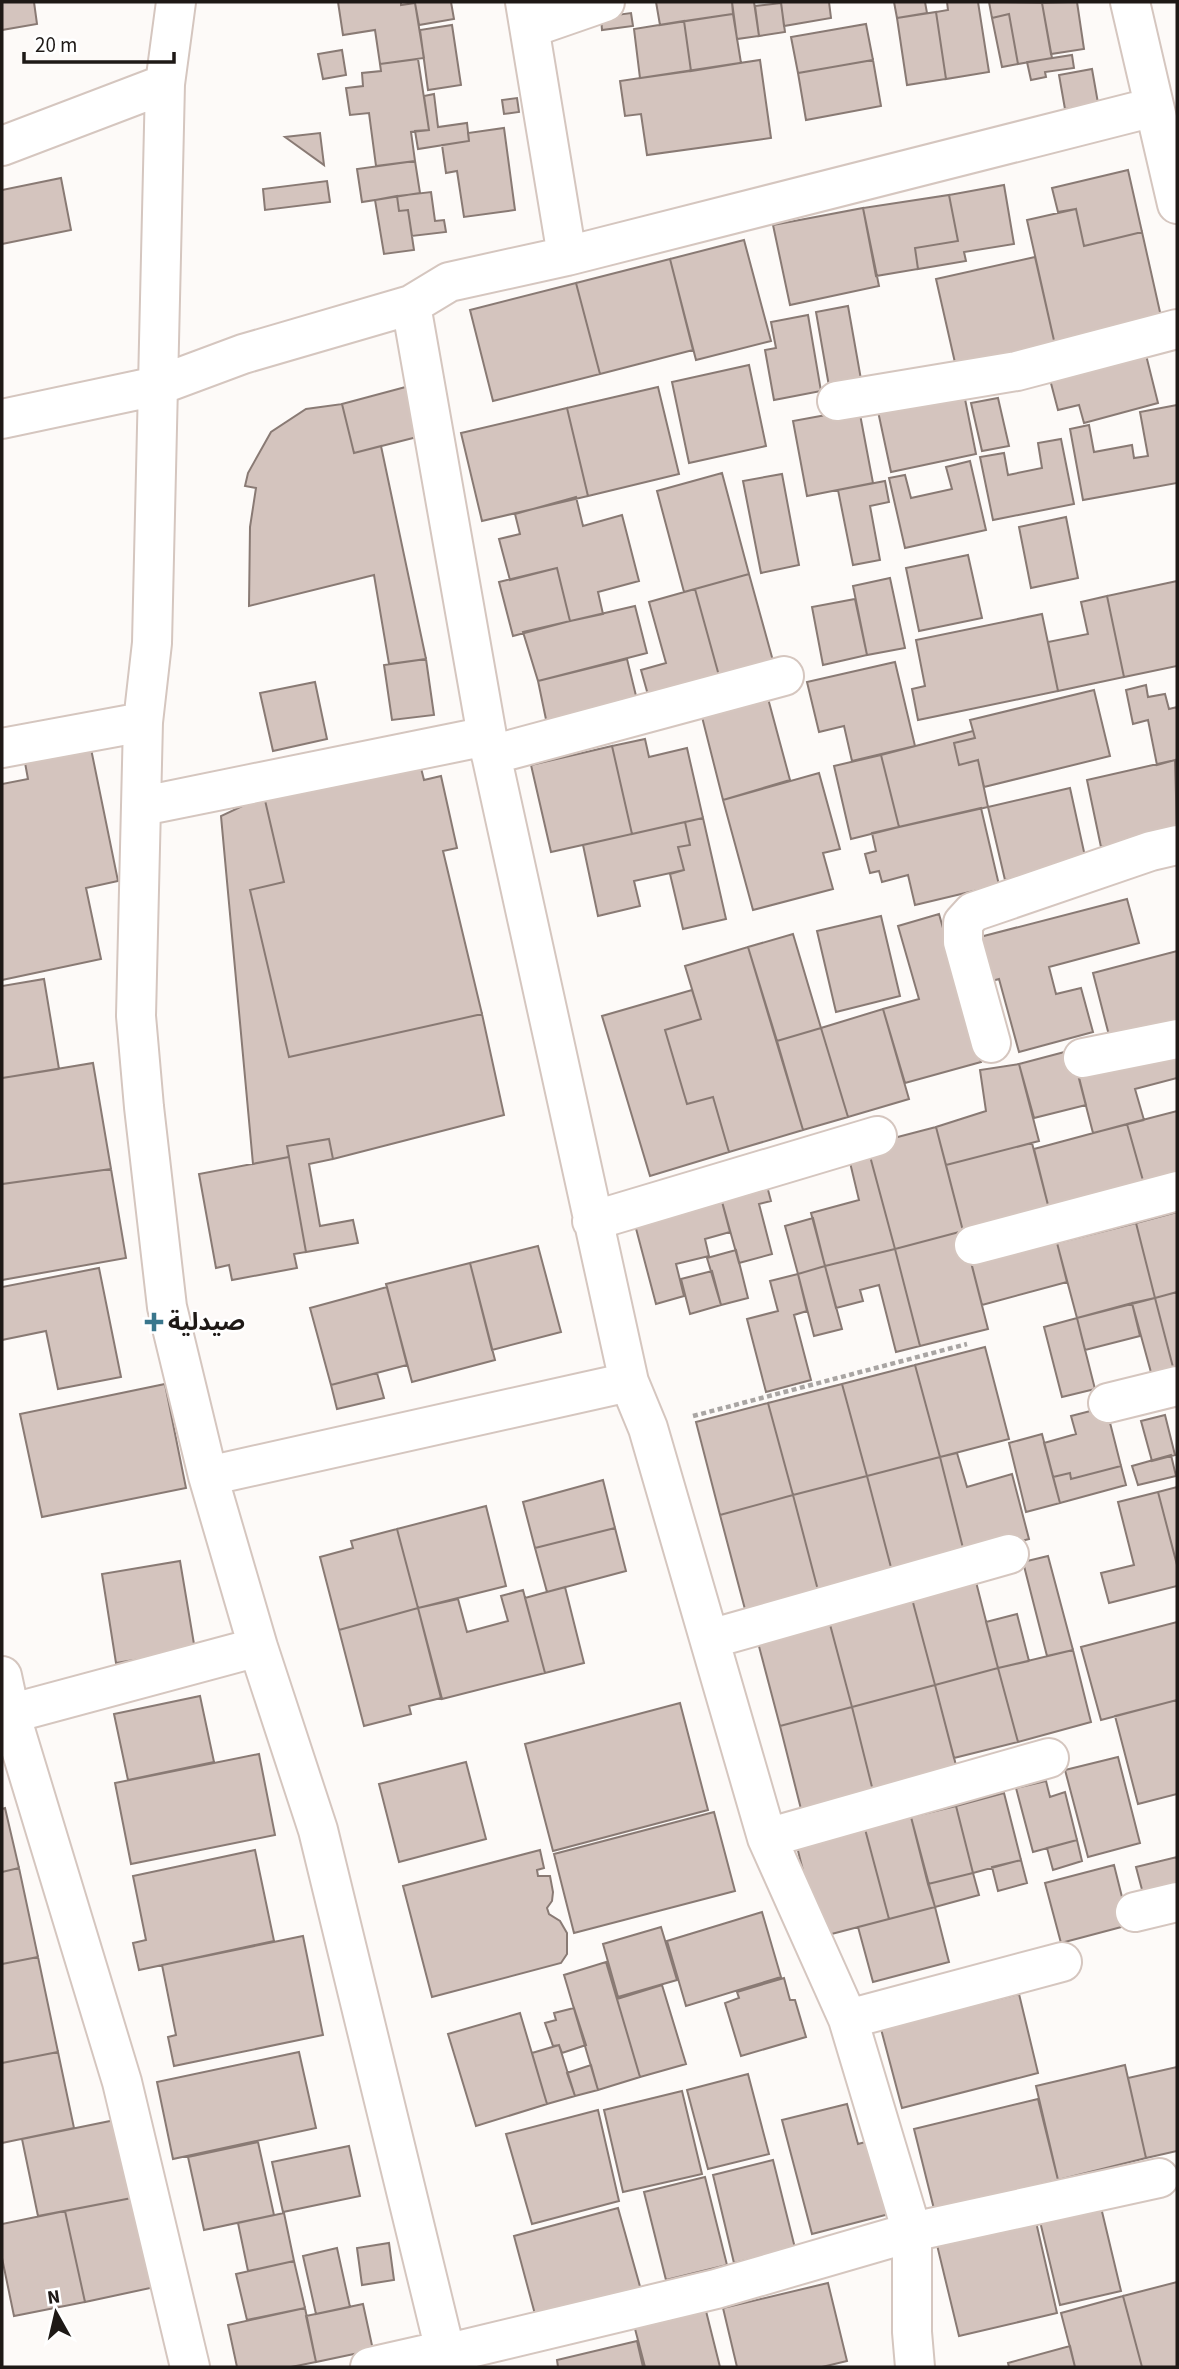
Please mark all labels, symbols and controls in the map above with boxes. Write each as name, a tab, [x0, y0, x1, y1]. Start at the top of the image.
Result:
scale bar	[24, 21, 175, 65]
text: 20 m	[35, 30, 77, 60]
place label: صيدلية	[168, 1305, 245, 1340]
marker: صيدلية	[146, 1314, 162, 1330]
north arrow	[21, 2278, 91, 2348]
text: N	[46, 2283, 62, 2312]

